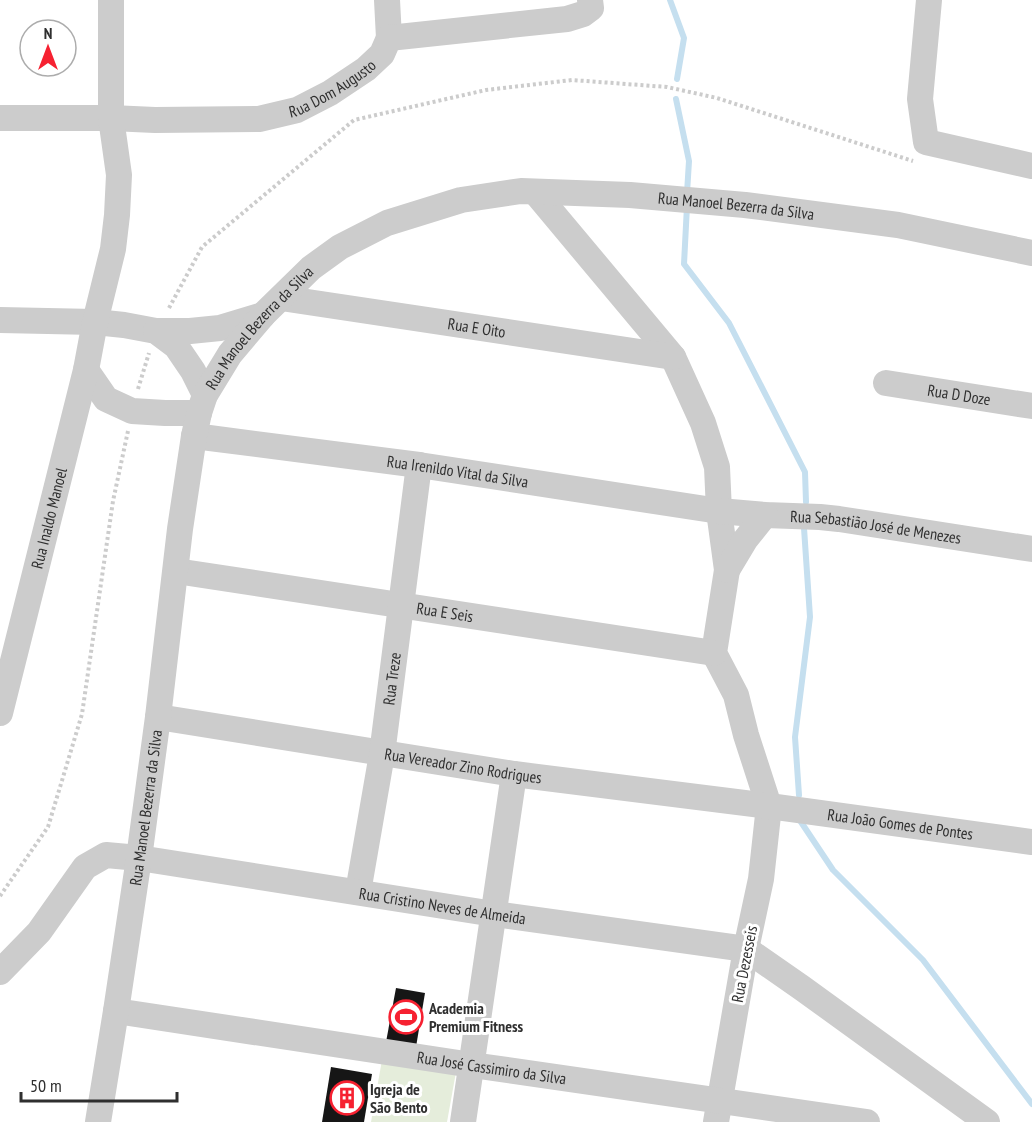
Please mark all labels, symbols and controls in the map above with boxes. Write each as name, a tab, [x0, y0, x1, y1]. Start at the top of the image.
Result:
north arrow	[18, 18, 78, 78]
text: N	[44, 23, 52, 43]
street label: Rua Dom Augusto	[287, 55, 380, 122]
street label: Rua Manoel Bezerra da Silva	[657, 187, 815, 224]
street label: Rua Manoel Bezerra da Silva	[201, 262, 317, 393]
street label: Rua E Oito	[447, 313, 507, 342]
street label: Rua D Doze	[926, 380, 992, 409]
street label: Rua Irenildo Vital da Silva	[386, 451, 530, 492]
street label: Rua Inaldo Manoel	[27, 465, 71, 571]
street label: Rua Sebastião José de Menezes	[790, 506, 963, 548]
street label: Rua E Seis	[415, 598, 475, 626]
street label: Rua Treze	[378, 651, 405, 706]
street label: Rua Manoel Bezerra da Silva	[125, 728, 166, 887]
street label: Rua Vereador Zino Rodrigues	[383, 743, 543, 787]
street label: Rua João Gomes de Pontes	[826, 804, 974, 844]
street label: Rua Cristino Neves de Almeida	[358, 883, 527, 928]
street label: Rua Dezesseis	[727, 924, 761, 1004]
place label: Academia Premium Fitness	[428, 998, 524, 1036]
sports icon: Academia Premium Fitness	[388, 999, 424, 1035]
street label: Rua José Cassimiro da Silva	[416, 1047, 568, 1088]
scale bar	[21, 1065, 177, 1103]
text: 50 m	[30, 1074, 62, 1097]
place label: Igreja de São Bento	[370, 1079, 428, 1117]
building icon: Igreja de São Bento	[329, 1080, 365, 1116]

